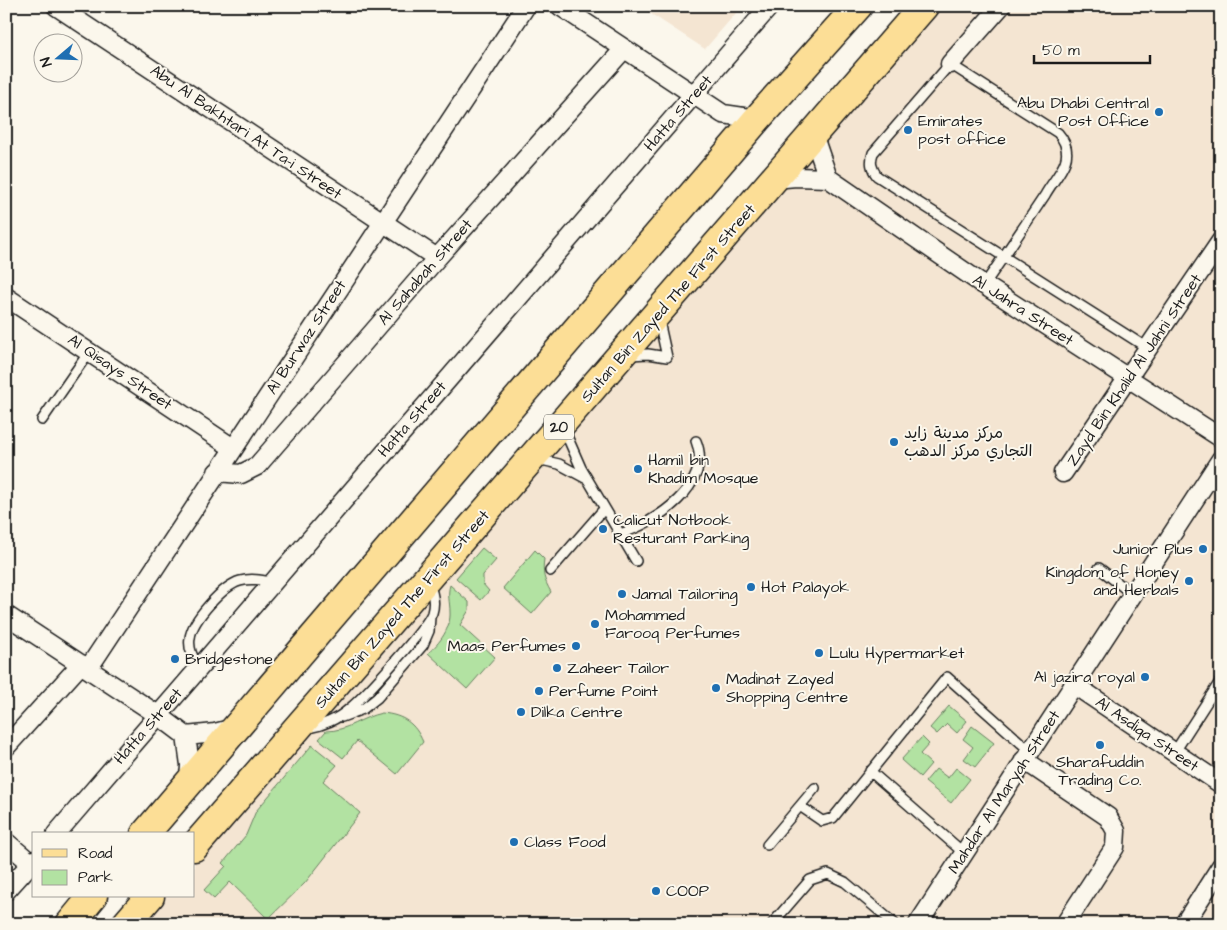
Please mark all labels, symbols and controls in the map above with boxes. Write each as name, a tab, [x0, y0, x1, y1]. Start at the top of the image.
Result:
north arrow	[32, 32, 82, 82]
scale bar	[1034, 32, 1151, 64]
text: 50 m	[1042, 40, 1080, 61]
text: N	[36, 54, 58, 69]
street label: Abu Al Bakhtari At Ta-i Street	[146, 59, 347, 205]
street label: Hatta Street	[639, 70, 718, 156]
place label: Abu Dhabi Central Post Office	[1017, 92, 1149, 132]
marker: Abu Dhabi Central Post Office	[1153, 106, 1165, 118]
place label: Emirates post office	[918, 110, 1006, 150]
marker: Emirates post office	[902, 124, 914, 136]
street label: Sultan Bin Zayed The First Street	[576, 199, 762, 408]
street label: Al Sahabah Street	[373, 214, 478, 330]
street label: Al Jahra Street	[968, 269, 1078, 351]
street label: Zayd Bin Khalid Al Jahni Street	[1061, 269, 1208, 471]
street label: Al Burwaz Street	[261, 275, 352, 398]
street label: Al Qisays Street	[63, 329, 177, 416]
street label: Hatta Street	[373, 376, 452, 462]
road number: 20	[544, 414, 574, 440]
place label: مركز مدينة زايد التجاري مركز الدهب	[904, 422, 1032, 462]
marker: مركز مدينة زايد التجاري مركز الدهب	[888, 436, 900, 448]
place label: Hamil bin Khadim Mosque	[648, 449, 759, 489]
marker: Hamil bin Khadim Mosque	[632, 463, 644, 475]
street label: Sultan Bin Zayed The First Street	[310, 505, 496, 714]
place label: Calicut Notbook Resturant Parking	[613, 509, 749, 550]
marker: Calicut Notbook Resturant Parking	[597, 523, 609, 535]
place label: Junior Plus	[1113, 538, 1193, 560]
marker: Junior Plus	[1197, 543, 1209, 555]
place label: Kingdom of Honey and Herbals	[1046, 561, 1179, 601]
marker: Kingdom of Honey and Herbals	[1183, 575, 1195, 587]
place label: Hot Palayok	[761, 576, 849, 599]
marker: Hot Palayok	[745, 581, 757, 593]
place label: Jamal Tailoring	[632, 583, 738, 606]
marker: Jamal Tailoring	[616, 588, 628, 600]
place label: Mohammed Farooq Perfumes	[605, 604, 740, 644]
marker: Mohammed Farooq Perfumes	[589, 618, 601, 630]
place label: Maas Perfumes	[448, 635, 566, 657]
marker: Maas Perfumes	[570, 640, 582, 652]
place label: Lulu Hypermarket	[829, 642, 965, 665]
marker: Lulu Hypermarket	[813, 647, 825, 659]
place label: Bridgestone	[185, 648, 273, 671]
marker: Bridgestone	[169, 653, 181, 665]
place label: Zaheer Tailor	[567, 657, 669, 679]
marker: Zaheer Tailor	[551, 662, 563, 674]
place label: Al jazira royal	[1034, 666, 1135, 689]
place label: Madinat Zayed Shopping Centre	[726, 668, 848, 709]
marker: Al jazira royal	[1139, 671, 1151, 683]
place label: Perfume Point	[549, 680, 658, 702]
marker: Madinat Zayed Shopping Centre	[710, 682, 722, 694]
street label: Hatta Street	[109, 683, 188, 769]
marker: Perfume Point	[533, 685, 545, 697]
street label: Al Asdiqa Street	[1091, 691, 1203, 777]
place label: Dilka Centre	[531, 701, 623, 723]
marker: Dilka Centre	[515, 706, 527, 718]
street label: Mahdar Al Maryah Street	[943, 706, 1066, 879]
marker: Sharafuddin Trading Co.	[1094, 739, 1106, 751]
place label: Sharafuddin Trading Co.	[1056, 751, 1144, 792]
place label: Class Food	[524, 831, 606, 853]
legend	[32, 832, 195, 898]
marker: Class Food	[508, 836, 520, 848]
text: Road	[78, 843, 113, 864]
text: Park	[78, 867, 113, 888]
place label: COOP	[666, 880, 709, 902]
marker: COOP	[650, 885, 662, 897]

